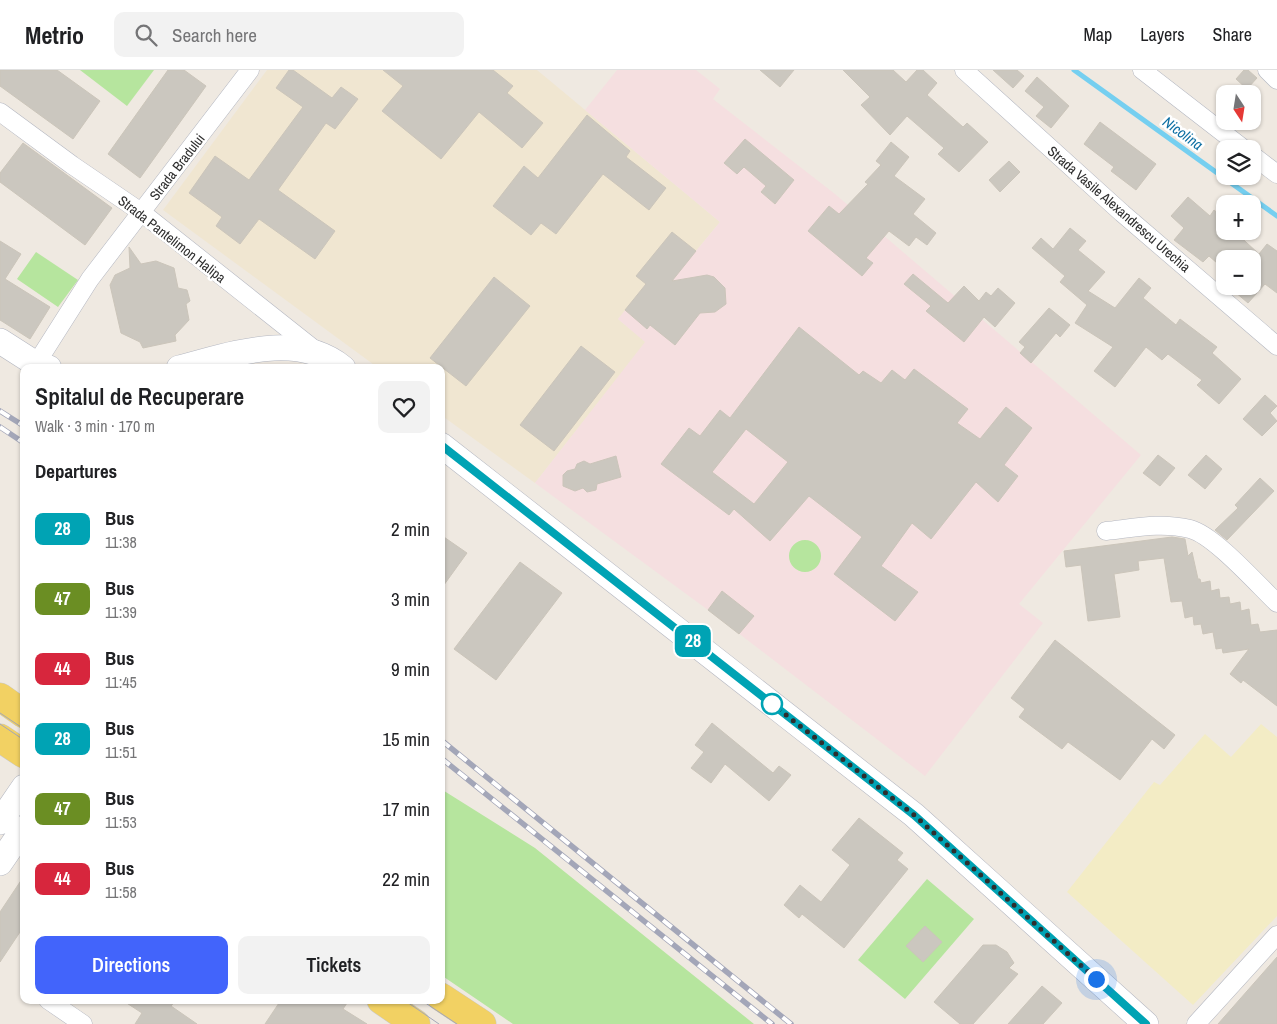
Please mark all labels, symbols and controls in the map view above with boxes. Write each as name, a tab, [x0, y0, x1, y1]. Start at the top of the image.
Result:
search box	[114, 12, 464, 57]
text: Metrio	[25, 19, 84, 51]
icon: search	[132, 21, 160, 49]
text: Search here	[172, 22, 257, 48]
text: Map	[1084, 22, 1112, 47]
text: Layers	[1140, 22, 1185, 47]
text: Share	[1213, 22, 1252, 47]
north arrow	[1216, 85, 1261, 130]
map controls	[1216, 85, 1261, 295]
water label: Nicolina	[1159, 111, 1208, 155]
street label: Strada Bradului	[145, 130, 209, 204]
button: layers	[1216, 140, 1261, 185]
street label: Strada Vasile Alexandrescu Urechia	[1044, 142, 1195, 276]
street label: Strada Pantelimon Halipa	[115, 191, 230, 287]
button: +	[1216, 195, 1261, 240]
button: −	[1216, 250, 1261, 295]
text: Spitalul de Recuperare	[35, 380, 244, 412]
button: heart	[378, 381, 430, 433]
text: Walk · 3 min · 170 m	[35, 415, 155, 437]
text: Departures	[35, 458, 117, 484]
text: Bus	[105, 505, 134, 531]
text: 28	[54, 516, 71, 541]
text: 2 min	[391, 516, 430, 542]
text: 11:38	[105, 531, 137, 553]
text: Bus	[105, 575, 134, 601]
text: 47	[54, 586, 71, 611]
text: 3 min	[391, 586, 430, 612]
text: 11:39	[105, 601, 137, 623]
line badge: 28	[670, 625, 716, 657]
text: 28	[685, 628, 701, 653]
text: Bus	[105, 645, 134, 671]
text: 44	[54, 656, 71, 681]
text: 9 min	[391, 656, 430, 682]
text: 11:45	[105, 671, 137, 693]
unlabelled marker	[761, 693, 783, 715]
text: Bus	[105, 715, 134, 741]
text: 28	[54, 726, 71, 751]
text: 15 min	[382, 726, 430, 752]
text: 11:51	[105, 741, 137, 763]
text: Bus	[105, 785, 134, 811]
text: 47	[54, 796, 71, 821]
text: 17 min	[382, 796, 430, 822]
text: 11:53	[105, 811, 137, 833]
text: Bus	[105, 855, 134, 881]
text: 44	[54, 866, 71, 891]
text: 22 min	[382, 866, 430, 892]
text: 11:58	[105, 881, 137, 903]
button: Directions	[35, 936, 228, 994]
button: Tickets	[238, 936, 430, 994]
your location	[1084, 967, 1109, 992]

